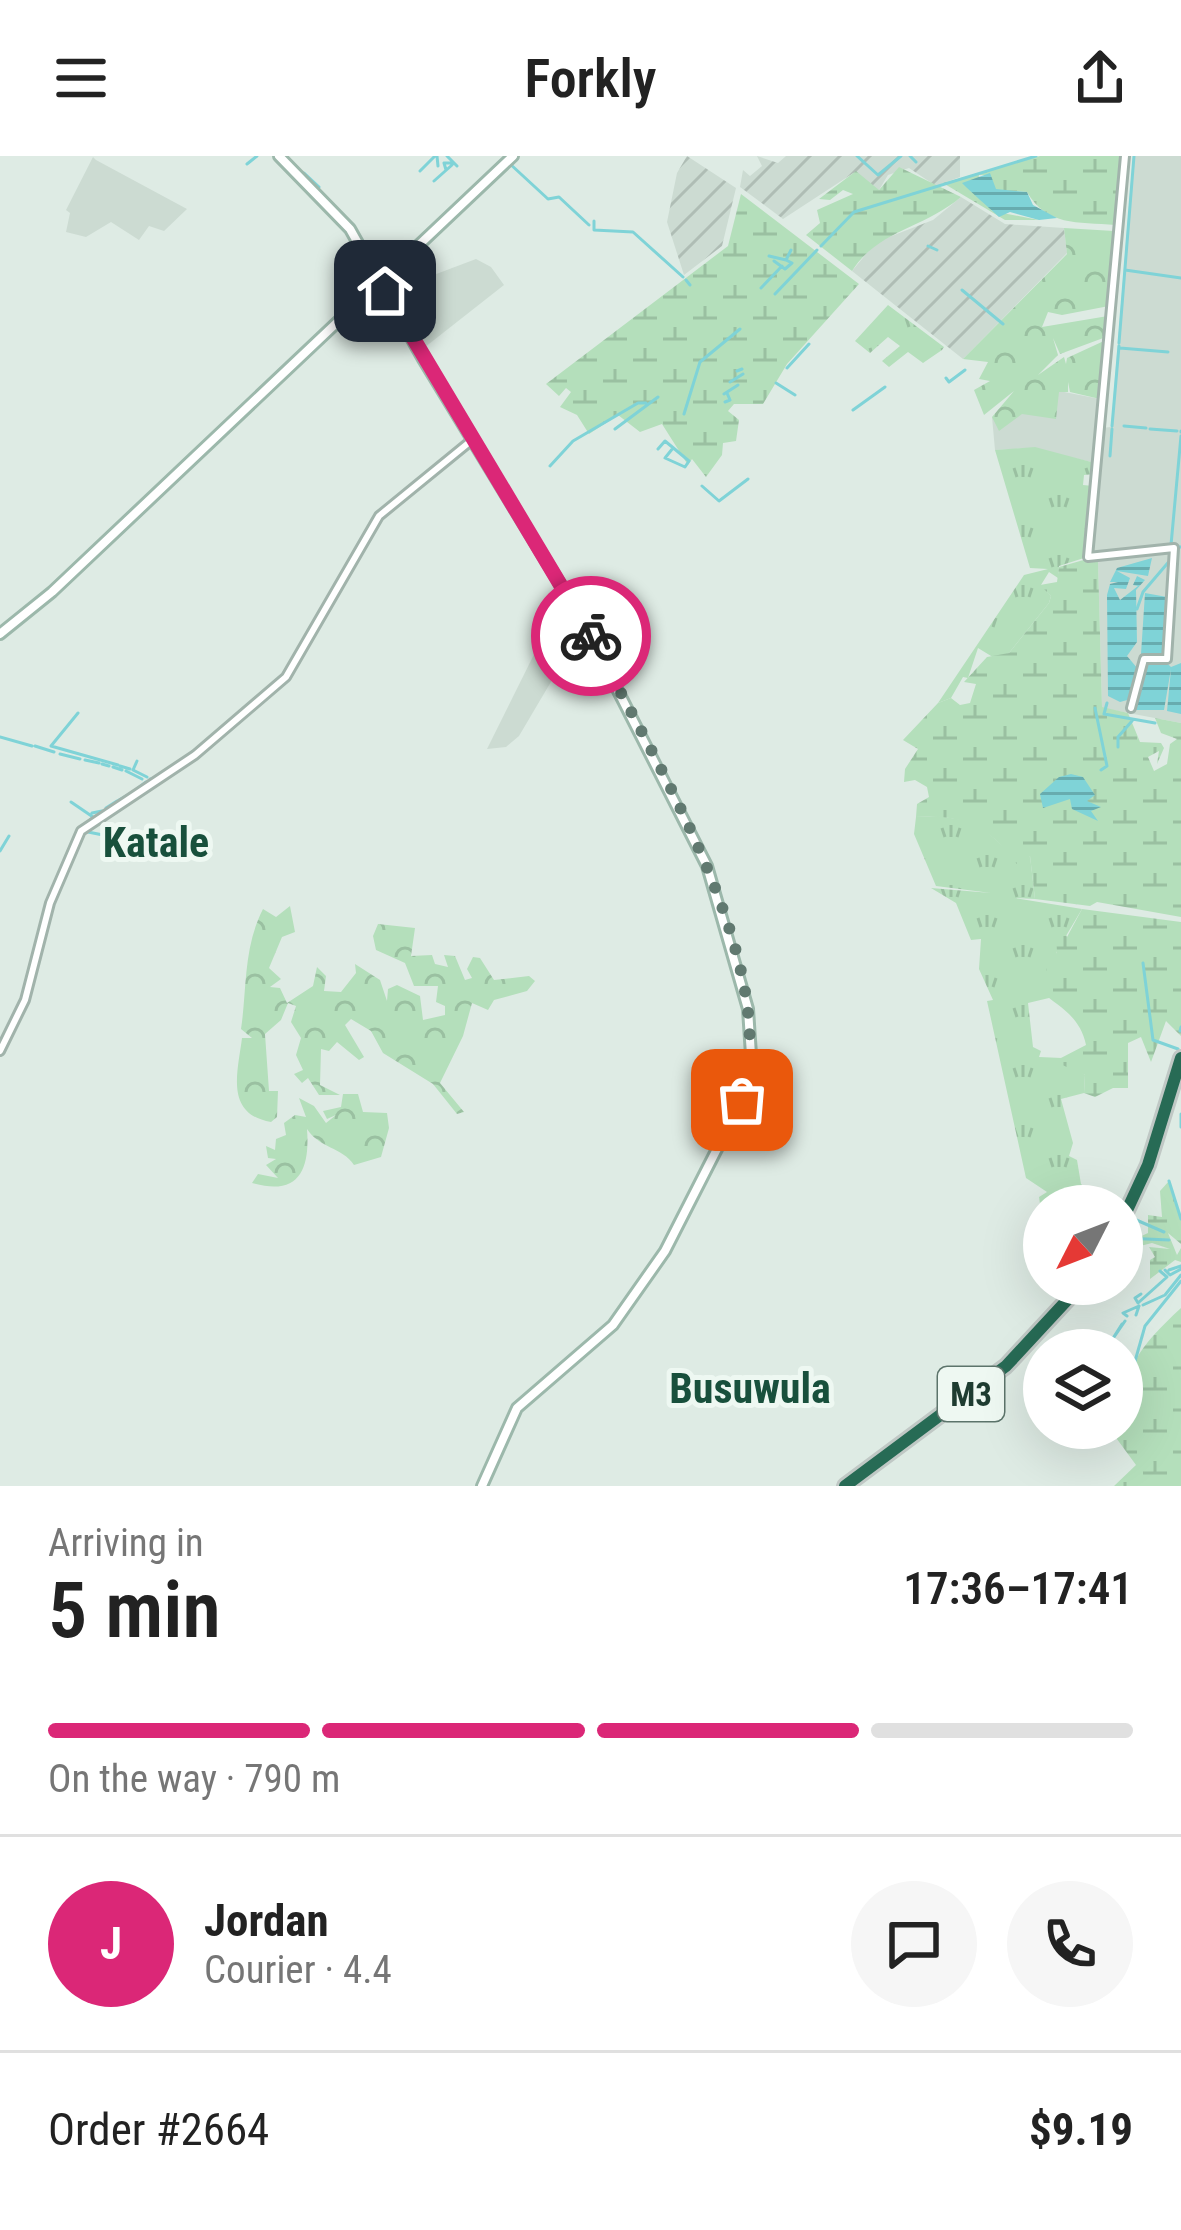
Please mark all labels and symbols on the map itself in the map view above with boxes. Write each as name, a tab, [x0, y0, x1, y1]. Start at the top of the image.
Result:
pin	[334, 240, 436, 342]
courier	[531, 576, 651, 696]
district label: Katale	[103, 818, 209, 867]
pin	[691, 1049, 793, 1151]
north arrow	[1023, 1185, 1143, 1305]
district label: Busuwula	[669, 1364, 831, 1413]
road number: M3	[938, 1367, 1004, 1421]

